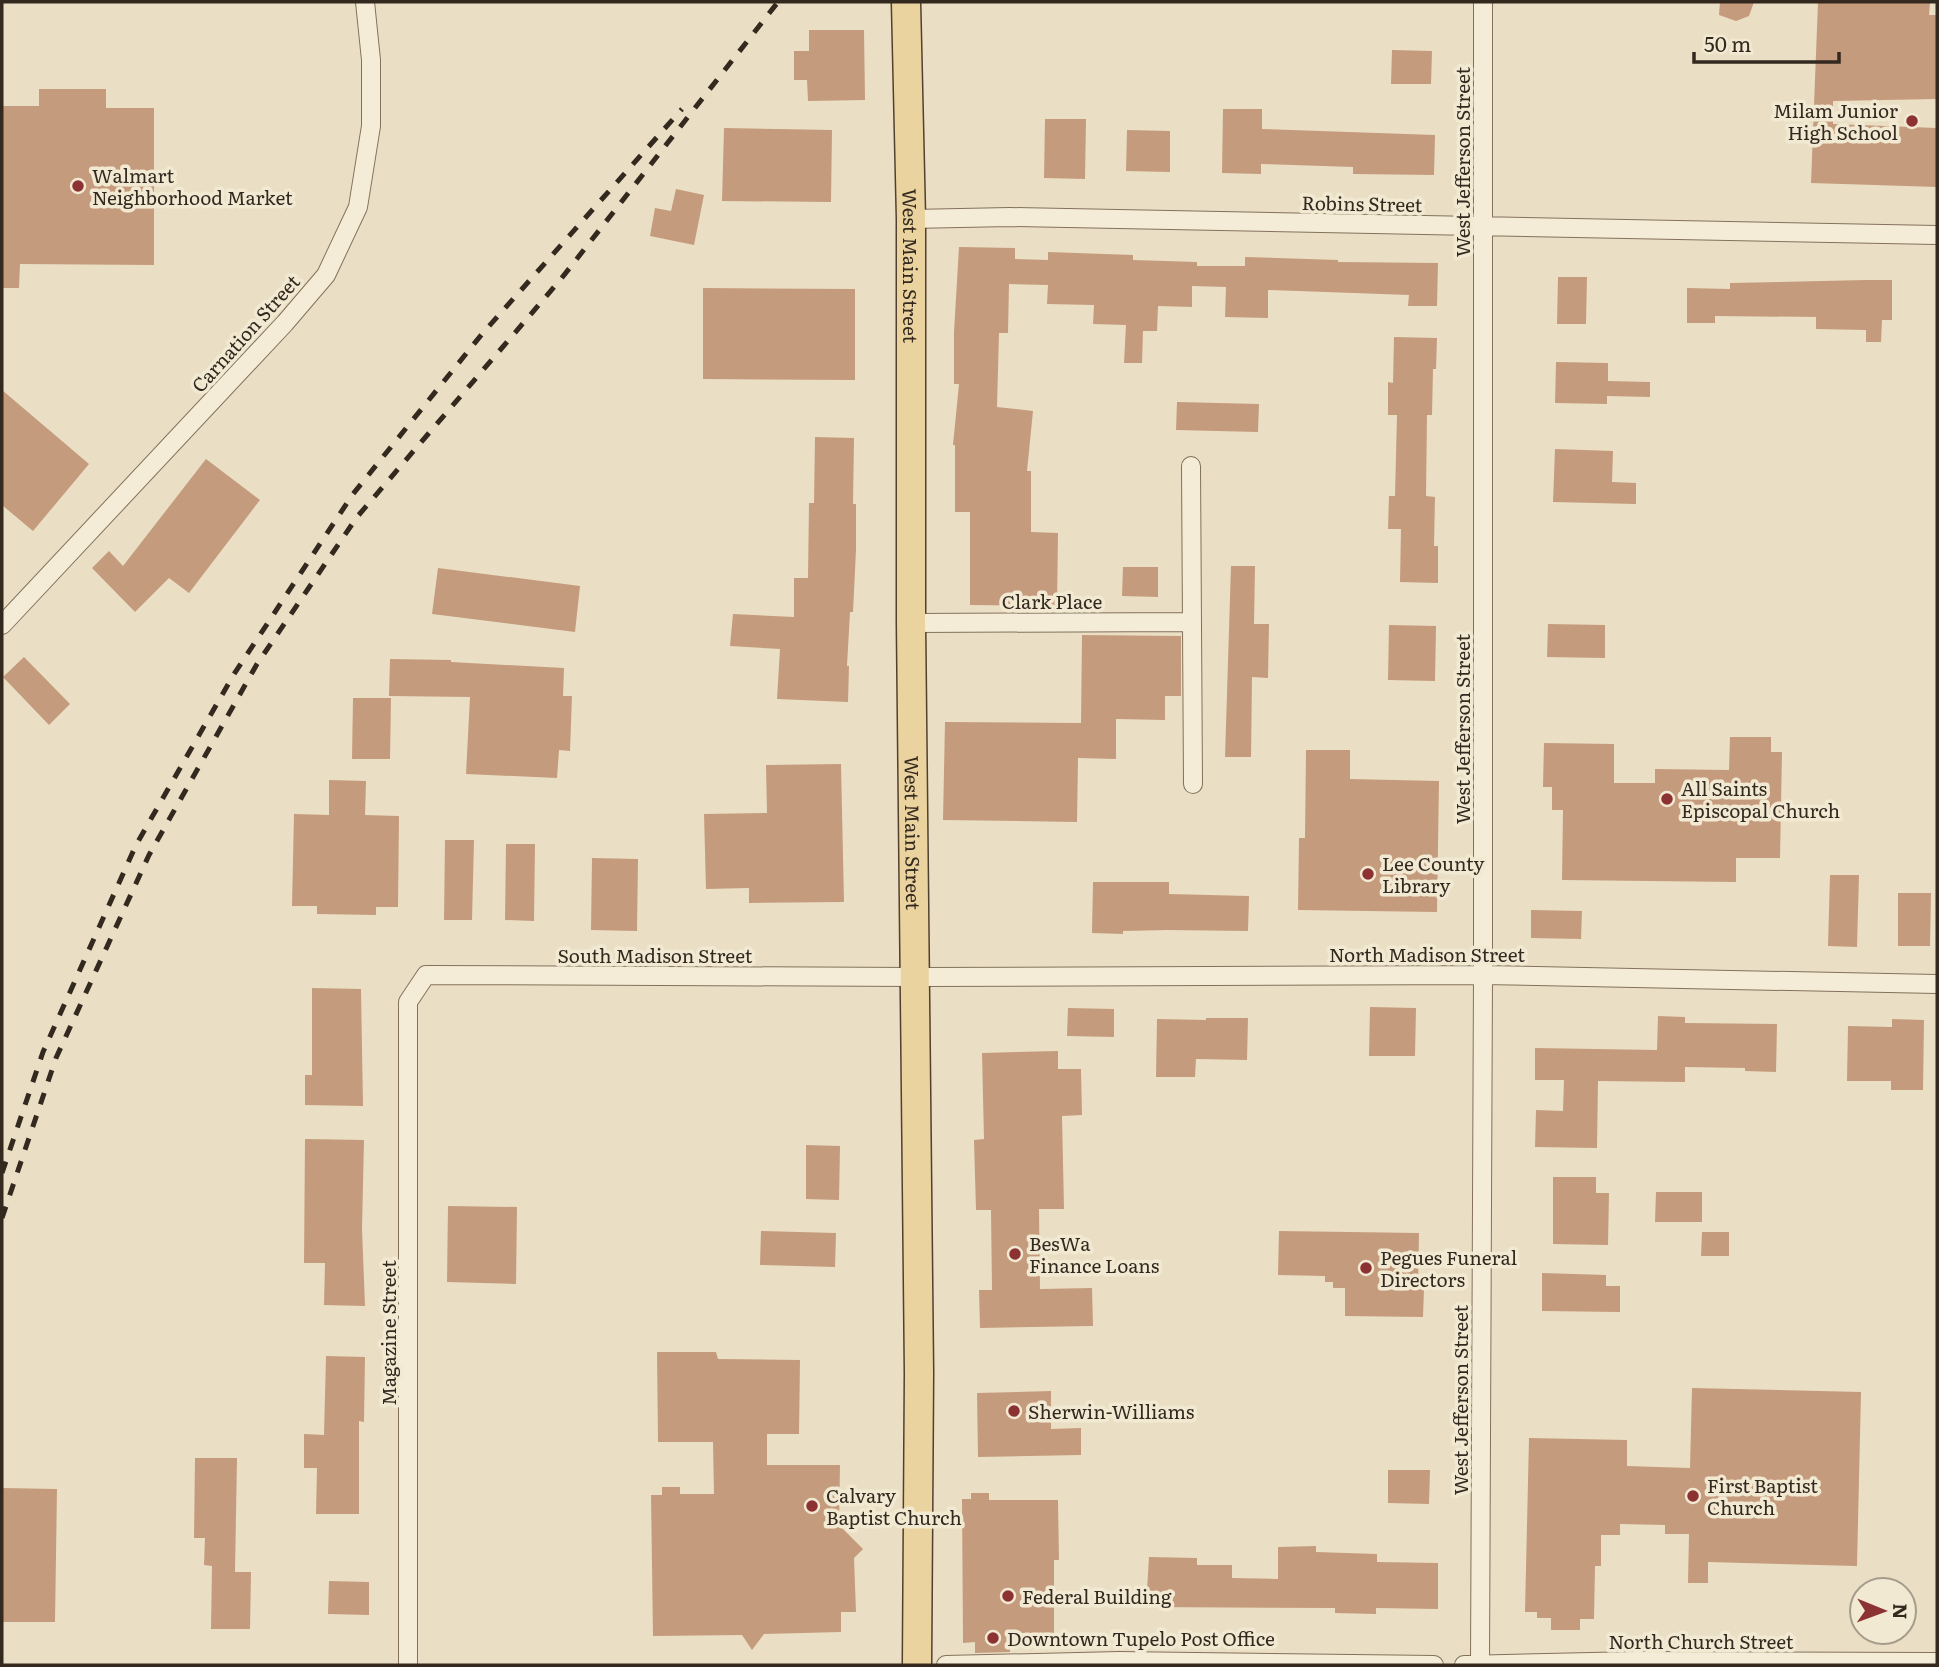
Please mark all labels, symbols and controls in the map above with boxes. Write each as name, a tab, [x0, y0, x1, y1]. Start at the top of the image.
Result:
scale bar	[1694, 21, 1839, 65]
text: 50 m	[1704, 27, 1751, 58]
street label: West Jefferson Street	[1448, 66, 1476, 257]
place label: Milam Junior High School	[1773, 96, 1898, 146]
marker: Milam Junior High School	[1904, 113, 1920, 129]
place label: Walmart Neighborhood Market	[92, 161, 293, 211]
marker: Walmart Neighborhood Market	[70, 178, 86, 194]
street label: West Main Street	[896, 188, 925, 344]
street label: Robins Street	[1301, 188, 1423, 218]
street label: Carnation Street	[184, 268, 306, 398]
street label: Clark Place	[1002, 587, 1102, 615]
street label: West Jefferson Street	[1448, 633, 1476, 824]
street label: West Main Street	[898, 755, 928, 911]
place label: All Saints Episcopal Church	[1681, 774, 1840, 824]
marker: All Saints Episcopal Church	[1659, 791, 1675, 807]
place label: Lee County Library	[1382, 849, 1485, 899]
marker: Lee County Library	[1360, 866, 1376, 882]
street label: North Madison Street	[1329, 940, 1525, 968]
street label: South Madison Street	[558, 941, 753, 969]
place label: BesWa Finance Loans	[1029, 1229, 1160, 1279]
place label: Pegues Funeral Directors	[1380, 1243, 1517, 1293]
marker: BesWa Finance Loans	[1007, 1246, 1023, 1262]
street label: Magazine Street	[374, 1260, 402, 1406]
marker: Pegues Funeral Directors	[1358, 1260, 1374, 1276]
street label: West Jefferson Street	[1446, 1304, 1474, 1495]
place label: Sherwin-Williams	[1028, 1397, 1195, 1425]
marker: Sherwin-Williams	[1006, 1403, 1022, 1419]
place label: First Baptist Church	[1707, 1471, 1818, 1521]
place label: Calvary Baptist Church	[826, 1481, 962, 1531]
marker: First Baptist Church	[1685, 1488, 1701, 1504]
marker: Calvary Baptist Church	[804, 1498, 820, 1514]
north arrow	[1848, 1576, 1918, 1646]
place label: Federal Building	[1022, 1582, 1172, 1610]
marker: Federal Building	[1000, 1588, 1016, 1604]
text: N	[1887, 1603, 1915, 1620]
place label: Downtown Tupelo Post Office	[1007, 1624, 1275, 1652]
street label: North Church Street	[1608, 1627, 1794, 1655]
marker: Downtown Tupelo Post Office	[985, 1630, 1001, 1646]

